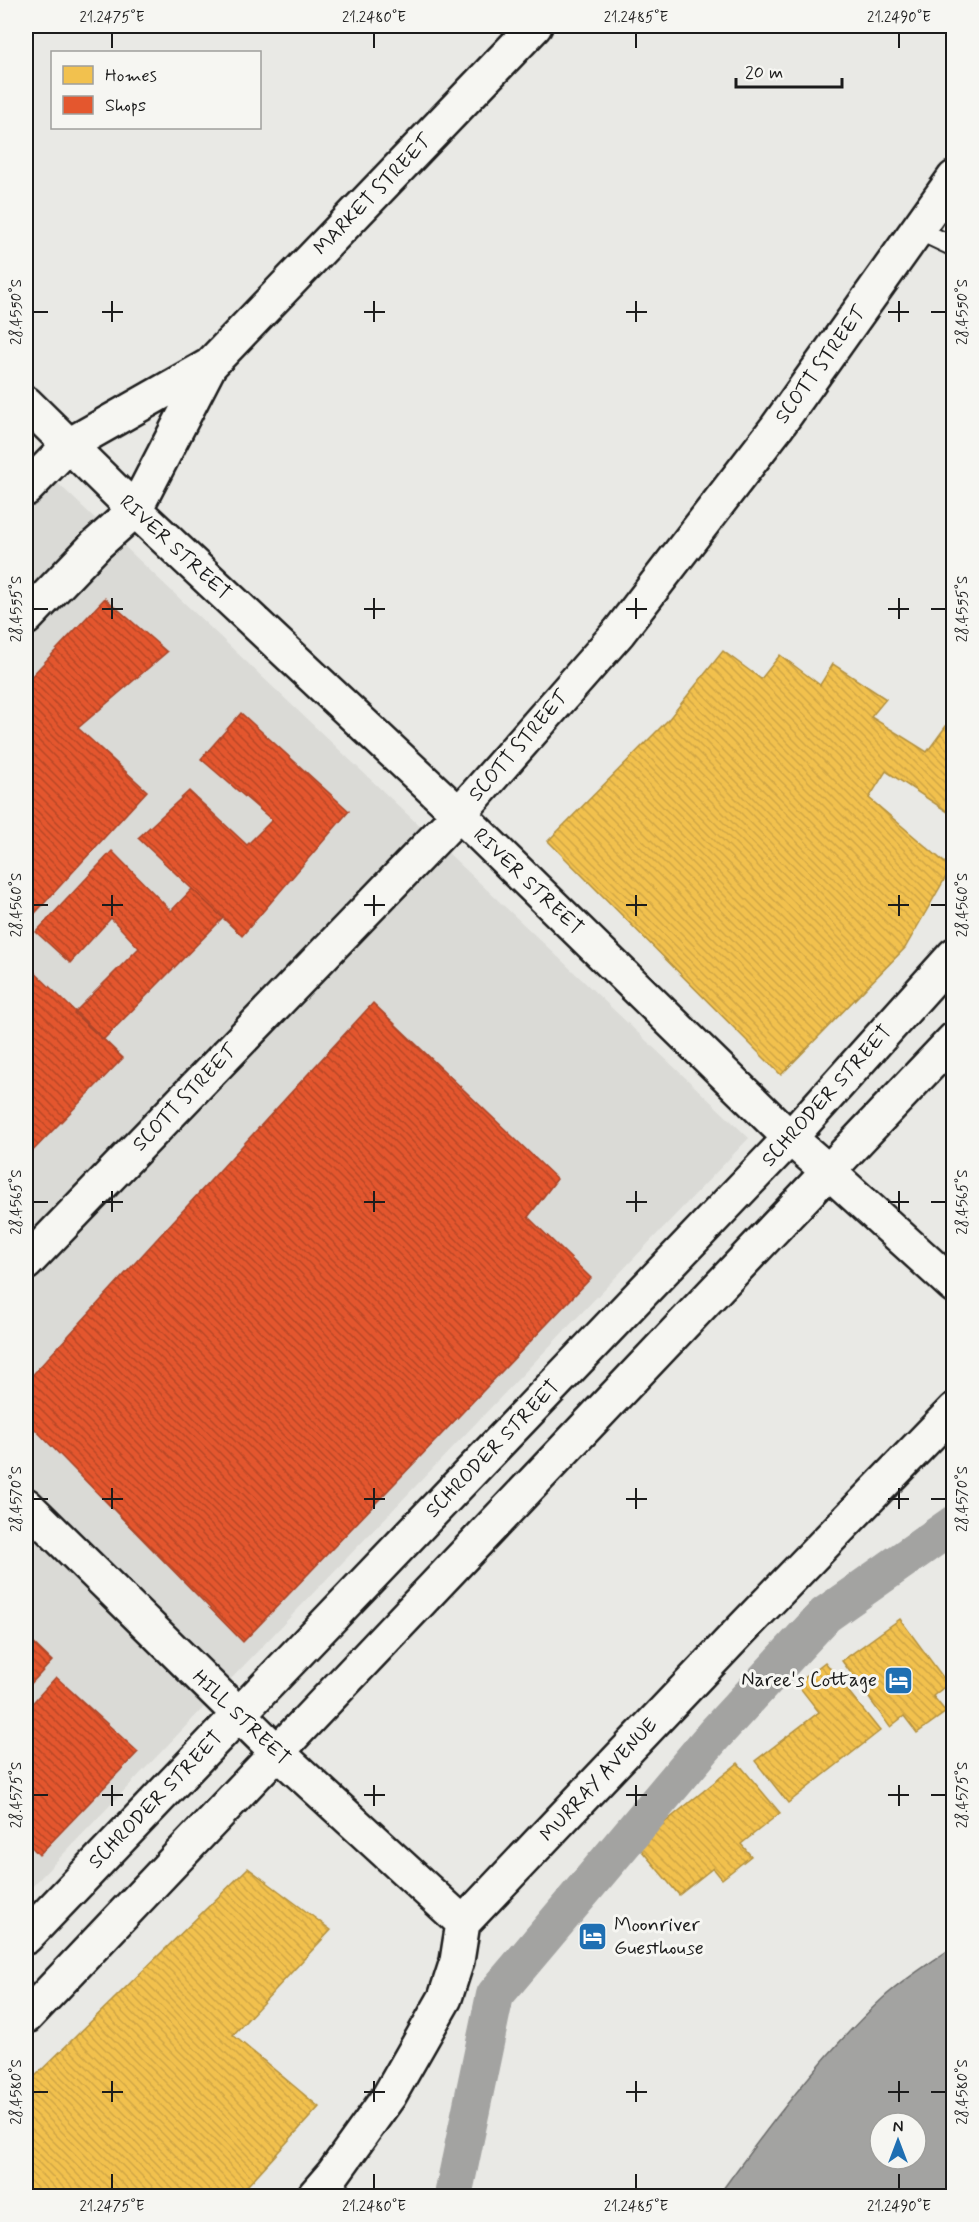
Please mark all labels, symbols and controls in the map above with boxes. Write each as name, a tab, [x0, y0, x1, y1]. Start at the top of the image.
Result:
text: 21.2475°E	[80, 8, 145, 28]
text: 21.2480°E	[342, 8, 406, 28]
text: 21.2485°E	[604, 8, 669, 28]
text: 21.2490°E	[867, 8, 931, 28]
legend	[51, 51, 261, 129]
scale bar	[736, 51, 842, 89]
text: 20 m	[745, 61, 783, 85]
text: Homes	[105, 64, 157, 88]
text: Shops	[105, 94, 146, 118]
street label: MARKET STREET	[308, 127, 439, 262]
text: 28.4550°S	[7, 279, 27, 345]
text: 28.4550°S	[953, 279, 973, 345]
street label: SCOTT STREET	[769, 299, 874, 429]
street label: RIVER STREET	[113, 489, 237, 607]
text: 28.4555°S	[7, 576, 27, 642]
text: 28.4555°S	[953, 576, 973, 642]
street label: SCOTT STREET	[463, 683, 576, 808]
street label: RIVER STREET	[467, 822, 589, 942]
text: 28.4560°S	[7, 873, 27, 937]
text: 28.4560°S	[953, 873, 973, 937]
street label: SCHRODER STREET	[756, 1019, 898, 1173]
street label: SCOTT STREET	[127, 1037, 244, 1158]
text: 28.4565°S	[7, 1169, 27, 1235]
text: 28.4565°S	[953, 1169, 973, 1235]
street label: SCHRODER STREET	[420, 1374, 566, 1524]
text: 28.4570°S	[7, 1466, 27, 1532]
text: 28.4570°S	[953, 1466, 973, 1532]
street label: HILL STREET	[186, 1664, 296, 1772]
hotel icon: Naree's Cottage	[882, 1664, 914, 1696]
place label: Naree's Cottage	[741, 1667, 877, 1694]
street label: MURRAY AVENUE	[534, 1712, 664, 1848]
street label: SCHRODER STREET	[83, 1725, 229, 1875]
text: 28.4575°S	[7, 1762, 27, 1828]
text: 28.4575°S	[953, 1762, 973, 1828]
place label: Moonriver Guesthouse	[614, 1912, 704, 1962]
hotel icon: Moonriver Guesthouse	[577, 1921, 609, 1953]
text: 28.4580°S	[7, 2059, 27, 2125]
text: 28.4580°S	[953, 2059, 973, 2125]
north arrow	[868, 2111, 928, 2171]
text: N	[893, 2117, 903, 2138]
text: 21.2475°E	[80, 2197, 145, 2217]
text: 21.2480°E	[342, 2197, 406, 2217]
text: 21.2485°E	[604, 2197, 669, 2217]
text: 21.2490°E	[867, 2197, 931, 2217]

